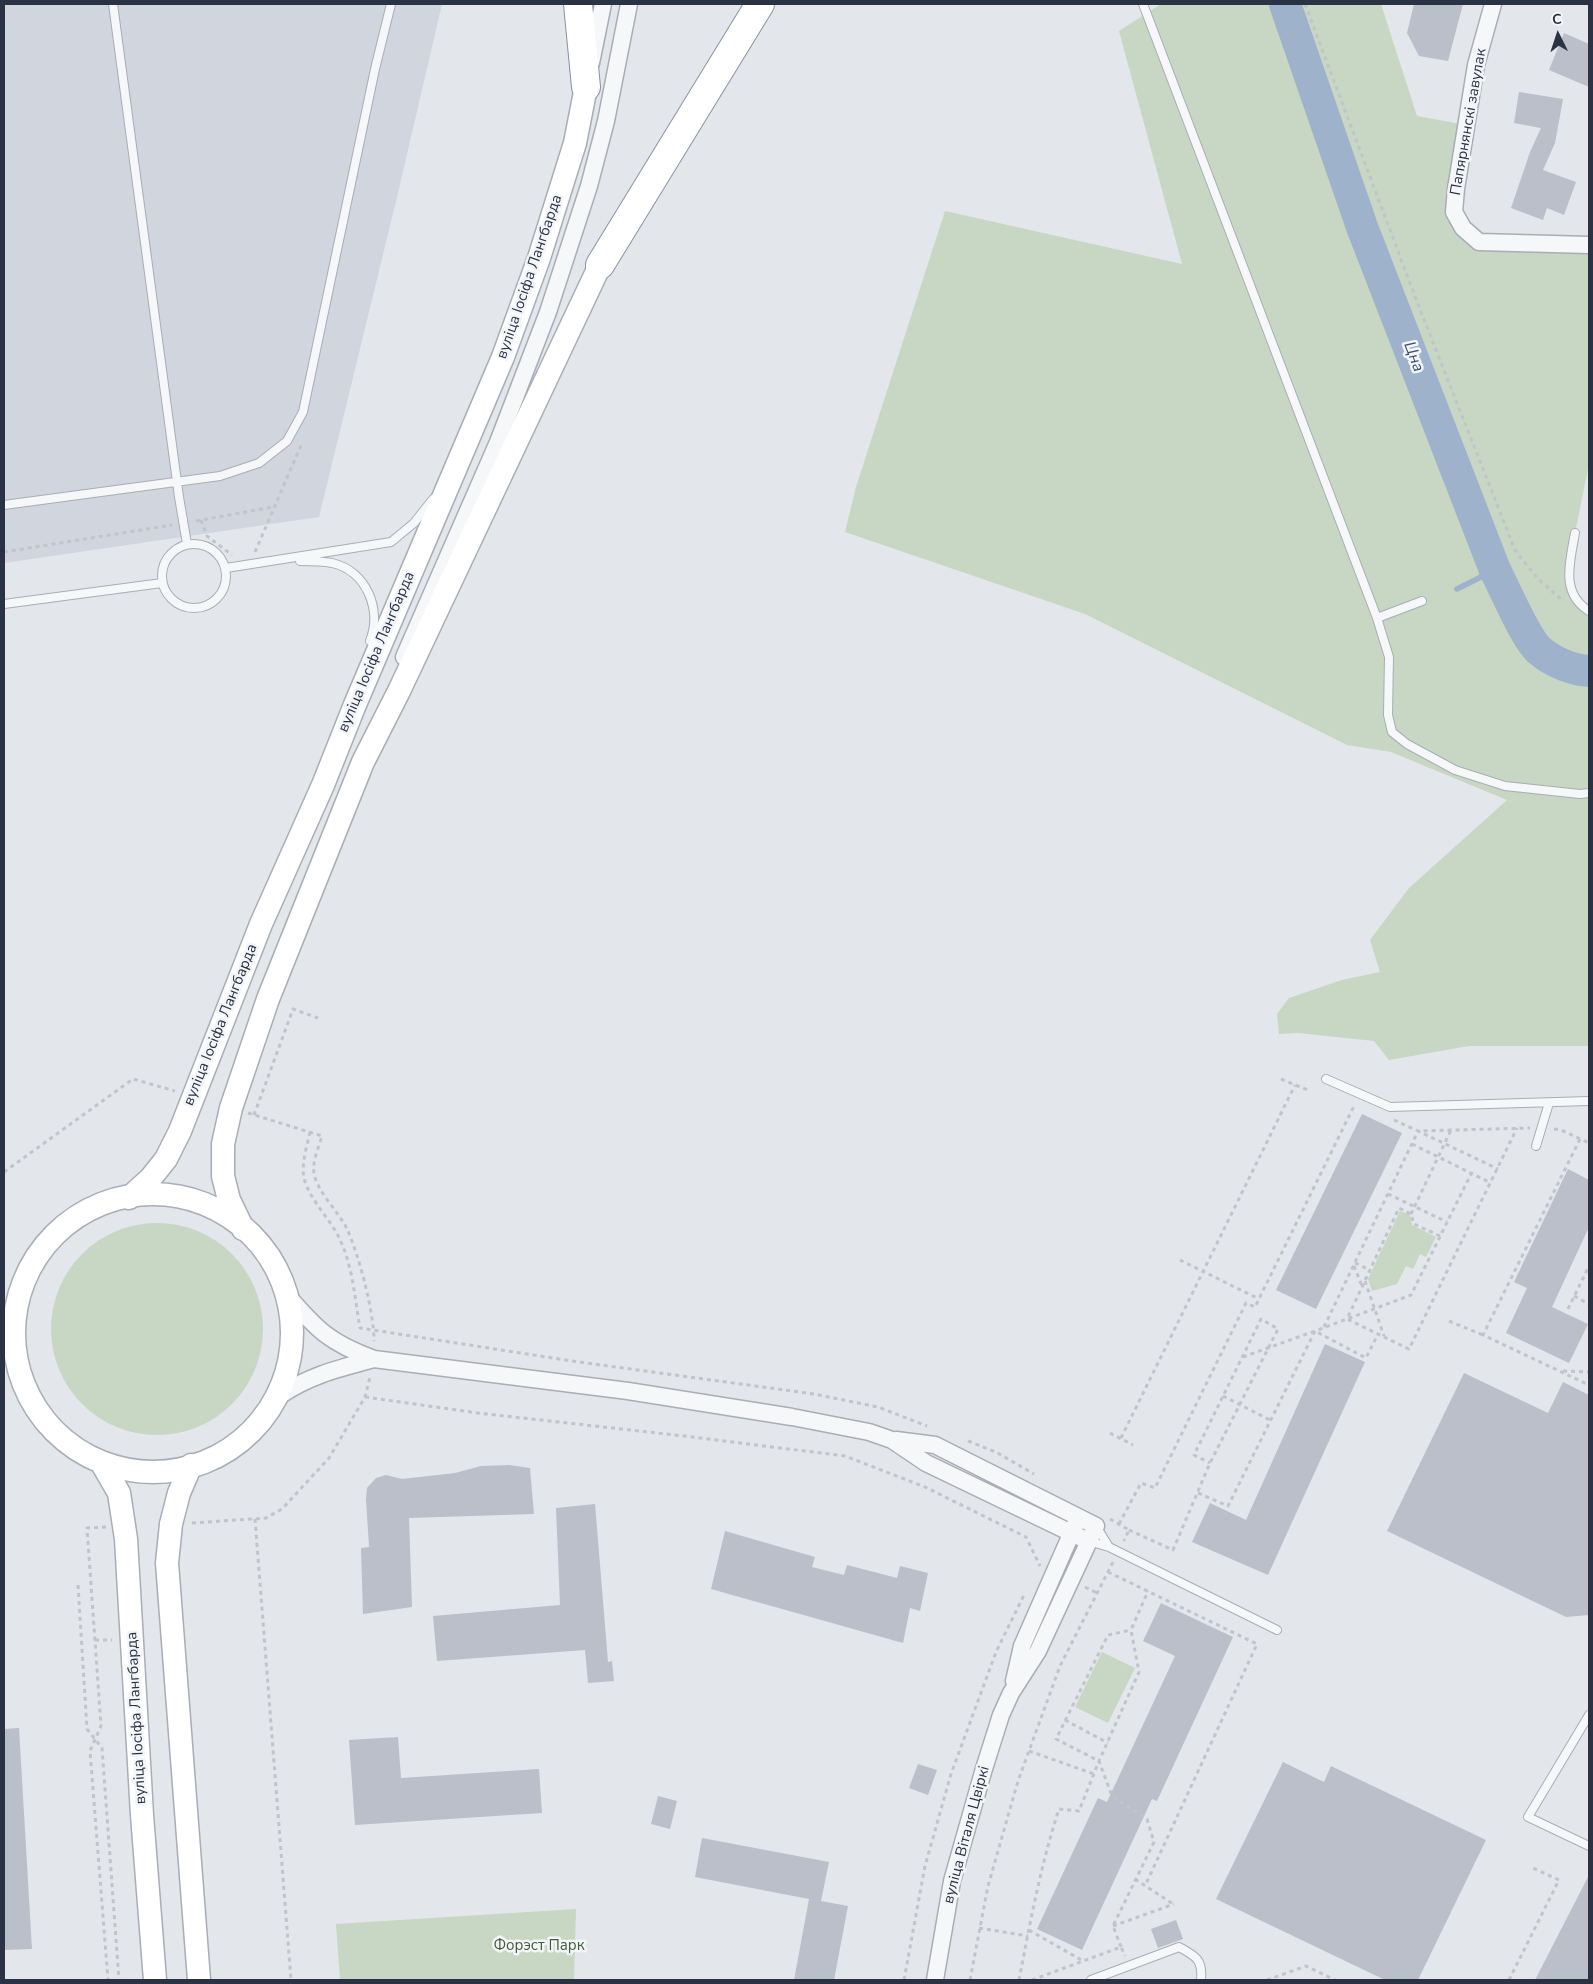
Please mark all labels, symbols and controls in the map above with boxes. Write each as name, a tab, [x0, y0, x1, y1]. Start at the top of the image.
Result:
north arrow	[1533, 10, 1583, 60]
text: С	[1552, 10, 1562, 29]
street label: Папярнянскі завулак	[1447, 47, 1491, 197]
street label: вуліца Іосіфа Лангбарда	[493, 192, 567, 362]
water label: Цна	[1399, 339, 1427, 375]
street label: вуліца Іосіфа Лангбарда	[335, 569, 419, 735]
street label: вуліца Іосіфа Лангбарда	[180, 942, 262, 1108]
street label: вуліца Іосіфа Лангбарда	[123, 1631, 151, 1805]
street label: вуліца Віталя Цвіркі	[940, 1764, 994, 1906]
park label: Форэст Парк	[493, 1937, 585, 1955]

